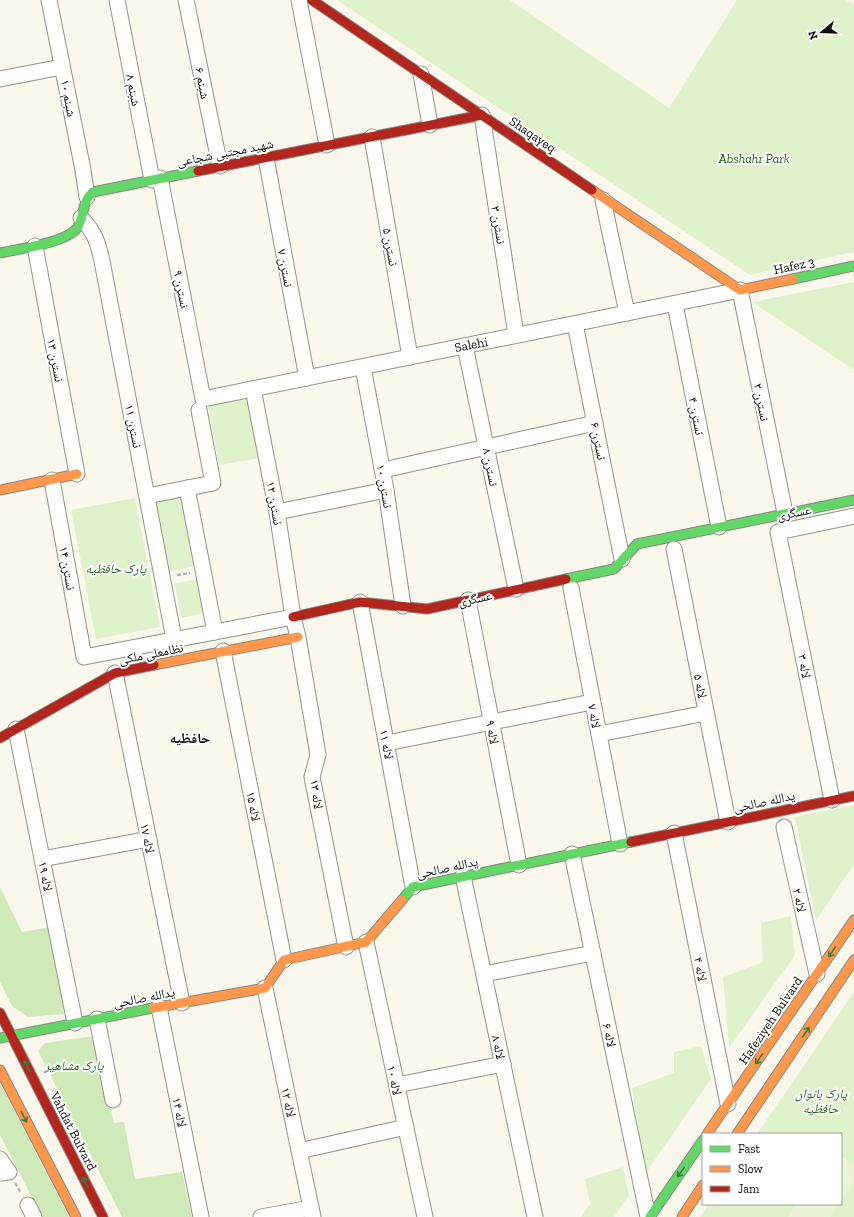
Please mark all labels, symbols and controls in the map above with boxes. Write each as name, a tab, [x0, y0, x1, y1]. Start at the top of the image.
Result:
north arrow	[802, 12, 842, 52]
text: N	[805, 28, 821, 41]
street label: شبنم ۶	[191, 66, 213, 100]
street label: شبنم ۸	[122, 73, 144, 107]
street label: شبنم ۱۰	[57, 78, 79, 118]
street label: Shaqayeq	[507, 113, 559, 155]
street label: شهید مجتبی شجاعی	[175, 136, 275, 170]
park label: Abshahr Park	[717, 151, 790, 166]
street label: نسترن ۳	[487, 205, 509, 245]
street label: نسترن ۵	[379, 227, 401, 268]
street label: نسترن ۷	[273, 248, 297, 289]
street label: Hafez 3	[772, 254, 816, 277]
street label: نسترن ۹	[169, 269, 193, 310]
street label: Salehi	[453, 334, 489, 355]
street label: نسترن ۱۳	[43, 337, 67, 384]
street label: نسترن ۲	[749, 382, 773, 423]
street label: نسترن ۴	[684, 396, 708, 437]
street label: نسترن ۱۱	[121, 403, 145, 450]
street label: نسترن ۶	[586, 421, 610, 462]
street label: نسترن ۸	[478, 447, 502, 488]
street label: نسترن ۱۰	[372, 463, 396, 509]
street label: نسترن ۱۲	[262, 480, 286, 526]
street label: عسگری	[776, 502, 813, 524]
street label: نسترن ۱۴	[55, 545, 79, 591]
park label: پارک حافظیه	[86, 561, 147, 577]
street label: عسگری	[457, 587, 494, 610]
street label: نظامعلی ملکی	[118, 640, 185, 668]
street label: لاله ۳	[795, 653, 814, 680]
street label: لاله ۵	[691, 673, 710, 700]
street label: لاله ۷	[585, 703, 604, 730]
street label: لاله ۹	[483, 719, 502, 746]
street label: لاله ۱۱	[376, 728, 397, 761]
district label: حافظیه	[170, 730, 210, 747]
street label: لاله ۱۳	[307, 778, 326, 810]
street label: یدالله صالحی	[732, 788, 796, 816]
street label: لاله ۱۵	[243, 790, 264, 823]
street label: لاله ۱۷	[137, 822, 158, 855]
street label: یدالله صالحی	[415, 854, 479, 882]
street label: لاله ۱۹	[35, 860, 56, 893]
street label: لاله ۲	[789, 887, 810, 914]
one-way arrow	[828, 946, 836, 957]
street label: لاله ۴	[691, 956, 710, 983]
street label: Hafeziyeh Bulvard	[736, 974, 805, 1067]
street label: یدالله صالحی	[112, 984, 176, 1012]
street label: لاله ۶	[600, 1022, 619, 1049]
one-way arrow	[802, 1027, 810, 1038]
street label: لاله ۸	[489, 1034, 508, 1061]
one-way arrow	[755, 1054, 763, 1065]
park label: پارک مشاهیر	[43, 1058, 104, 1074]
one-way arrow	[23, 1060, 30, 1072]
street label: لاله ۱۰	[384, 1064, 405, 1097]
street label: لاله ۱۲	[278, 1086, 299, 1119]
park label: پارک بانوان حافظیه	[795, 1086, 848, 1116]
street label: Vahdat Bulvard	[47, 1088, 100, 1173]
street label: لاله ۱۴	[169, 1096, 190, 1129]
one-way arrow	[21, 1111, 28, 1123]
legend	[702, 1133, 842, 1205]
text: Fast	[738, 1142, 761, 1156]
text: Slow	[738, 1162, 764, 1176]
one-way arrow	[677, 1167, 685, 1178]
one-way arrow	[81, 1176, 88, 1188]
text: Jam	[738, 1182, 760, 1196]

